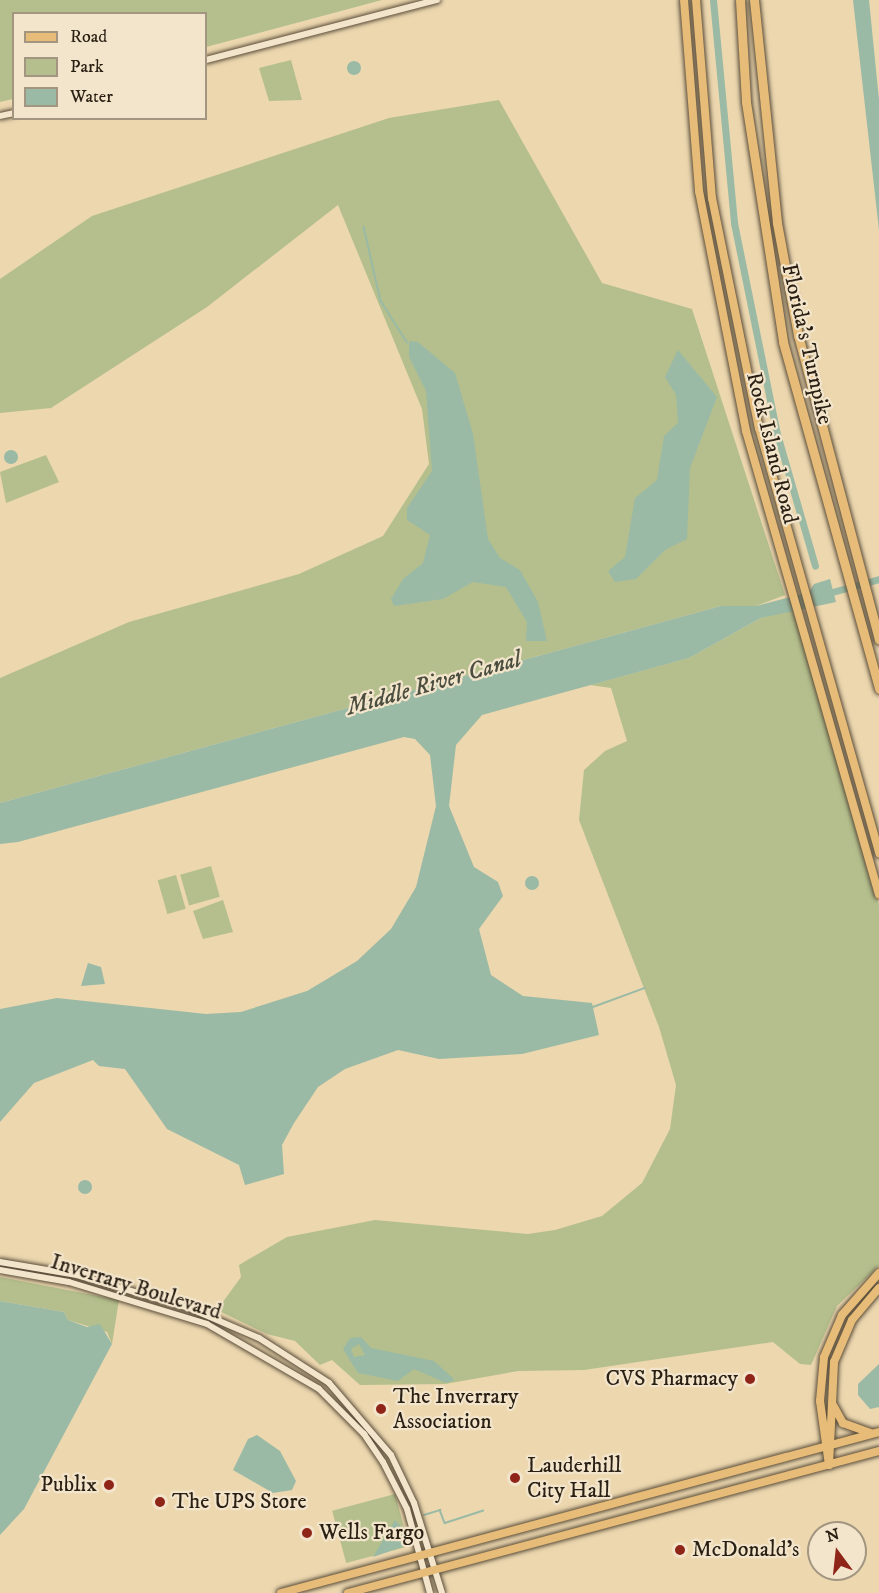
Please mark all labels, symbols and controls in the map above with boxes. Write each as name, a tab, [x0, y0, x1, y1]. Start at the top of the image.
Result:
legend	[12, 12, 207, 120]
text: Road	[70, 26, 107, 48]
text: Park	[70, 56, 104, 78]
text: Water	[70, 86, 113, 108]
street label: Florida's Turnpike	[776, 261, 838, 427]
street label: Rock Island Road	[740, 369, 804, 527]
water label: Middle River Canal	[343, 645, 525, 723]
street label: Inverrary Boulevard	[47, 1248, 225, 1326]
place label: CVS Pharmacy	[606, 1366, 738, 1392]
marker: CVS Pharmacy	[743, 1372, 757, 1386]
place label: The Inverrary Association	[393, 1383, 519, 1434]
marker: The Inverrary Association	[374, 1402, 388, 1416]
place label: Lauderhill City Hall	[527, 1452, 621, 1504]
marker: Lauderhill City Hall	[508, 1471, 522, 1485]
place label: Publix	[40, 1472, 97, 1498]
marker: Publix	[102, 1478, 116, 1492]
place label: The UPS Store	[172, 1489, 307, 1515]
marker: The UPS Store	[153, 1495, 167, 1509]
place label: Wells Fargo	[319, 1520, 424, 1546]
north arrow	[807, 1521, 867, 1581]
text: N	[824, 1524, 842, 1547]
marker: Wells Fargo	[300, 1526, 314, 1540]
place label: McDonald's	[692, 1537, 799, 1563]
marker: McDonald's	[673, 1543, 687, 1557]

